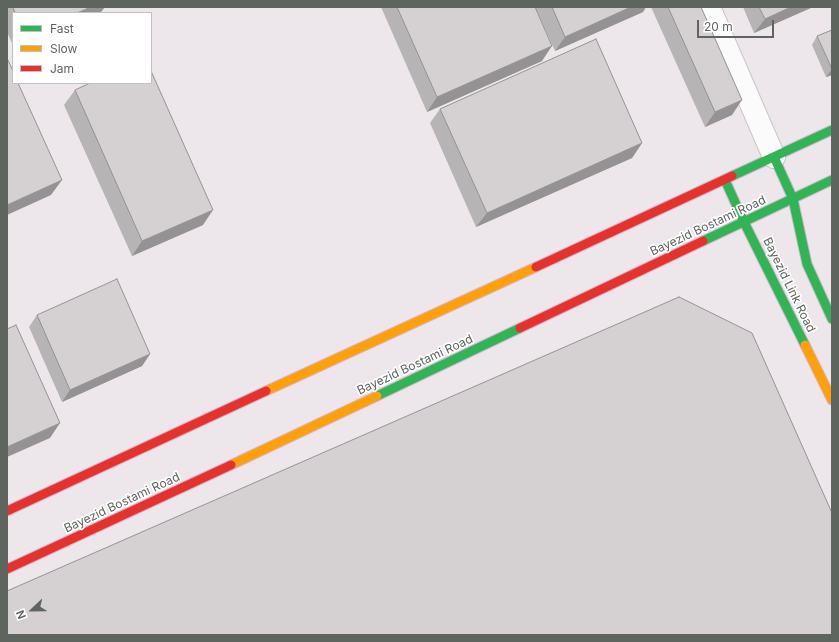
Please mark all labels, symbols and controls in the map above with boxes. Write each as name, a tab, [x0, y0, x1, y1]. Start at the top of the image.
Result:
legend	[12, 12, 152, 84]
scale bar	[699, 12, 776, 38]
text: 20 m	[704, 19, 733, 34]
text: Fast	[50, 21, 74, 36]
text: Slow	[50, 41, 77, 56]
text: Jam	[50, 61, 74, 76]
street label: Bayezid Bostami Road	[648, 193, 768, 259]
street label: Bayezid Link Road	[760, 235, 818, 335]
street label: Bayezid Bostami Road	[355, 332, 475, 398]
street label: Bayezid Bostami Road	[62, 470, 182, 536]
north arrow	[12, 590, 52, 630]
text: N	[13, 608, 29, 621]

